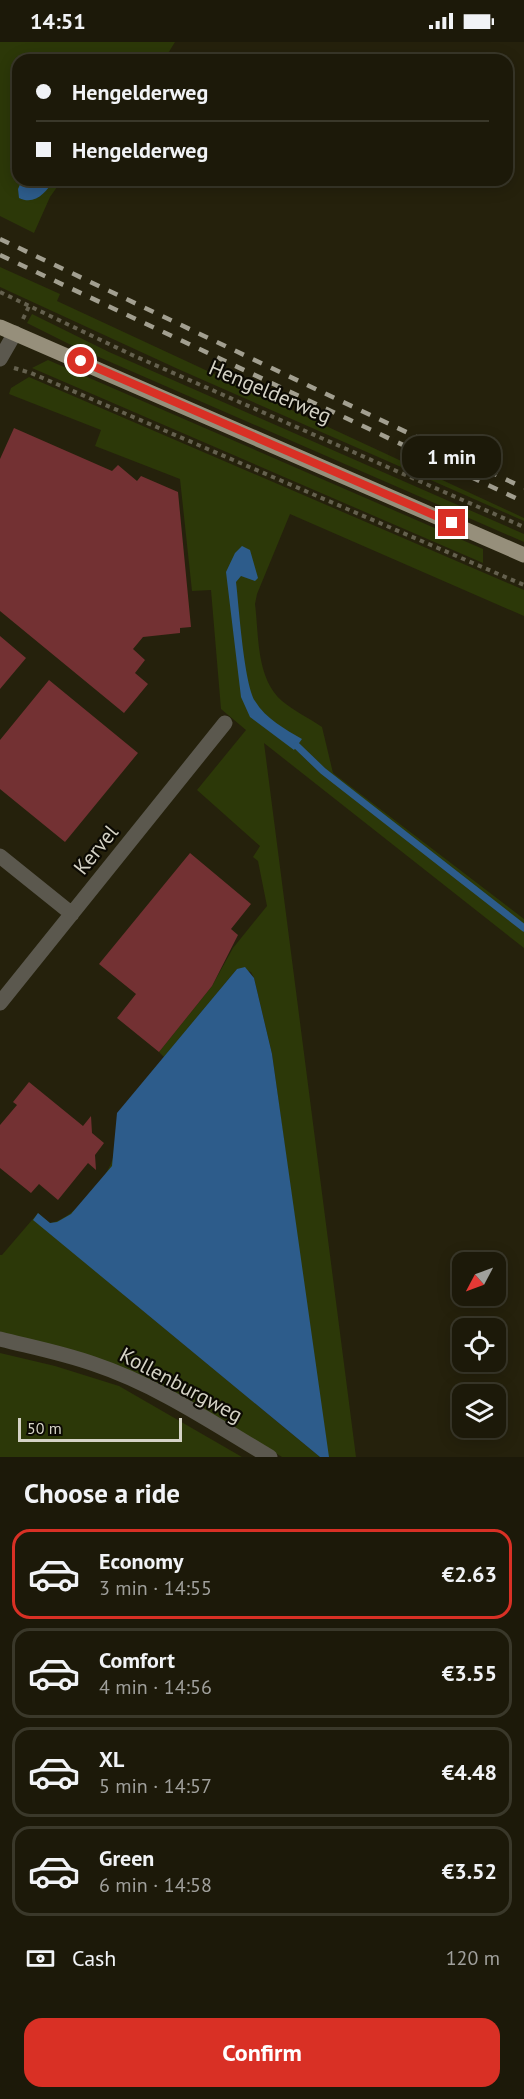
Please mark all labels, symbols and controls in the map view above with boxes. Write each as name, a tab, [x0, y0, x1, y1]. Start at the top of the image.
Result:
text: 14:51	[30, 7, 86, 35]
text: Hengelderweg	[72, 78, 208, 106]
text: Hengelderweg	[72, 136, 208, 164]
route start	[67, 347, 94, 374]
street label: Hengelderweg	[205, 354, 335, 429]
callout: 1 min	[402, 436, 502, 478]
text: 1 min	[427, 444, 476, 470]
route end	[438, 509, 465, 536]
street label: Kervel	[67, 819, 124, 880]
north arrow	[452, 1252, 506, 1306]
map controls	[452, 1252, 506, 1438]
button: locate	[452, 1318, 506, 1372]
street label: Kollenburgweg	[115, 1341, 247, 1428]
button: layers	[452, 1384, 506, 1438]
scale bar	[18, 1415, 182, 1442]
text: 50 m	[27, 1418, 62, 1438]
text: Choose a ride	[24, 1476, 180, 1510]
icon: car	[27, 1547, 81, 1601]
text: Economy	[99, 1547, 183, 1575]
text: €2.63	[442, 1560, 497, 1588]
text: 3 min · 14:55	[99, 1575, 212, 1601]
icon: car	[27, 1646, 81, 1700]
text: Comfort	[99, 1646, 175, 1674]
text: €3.55	[442, 1659, 497, 1687]
text: 4 min · 14:56	[99, 1674, 212, 1700]
icon: car	[27, 1745, 81, 1799]
text: XL	[99, 1745, 124, 1773]
text: €4.48	[442, 1758, 497, 1786]
text: 5 min · 14:57	[99, 1773, 212, 1799]
icon: car	[27, 1844, 81, 1898]
text: Green	[99, 1844, 154, 1872]
text: €3.52	[442, 1857, 497, 1885]
text: 6 min · 14:58	[99, 1872, 212, 1898]
icon: cash	[24, 1942, 57, 1975]
text: Cash	[72, 1944, 116, 1972]
text: 120 m	[446, 1945, 500, 1971]
button: Confirm	[24, 2018, 500, 2087]

